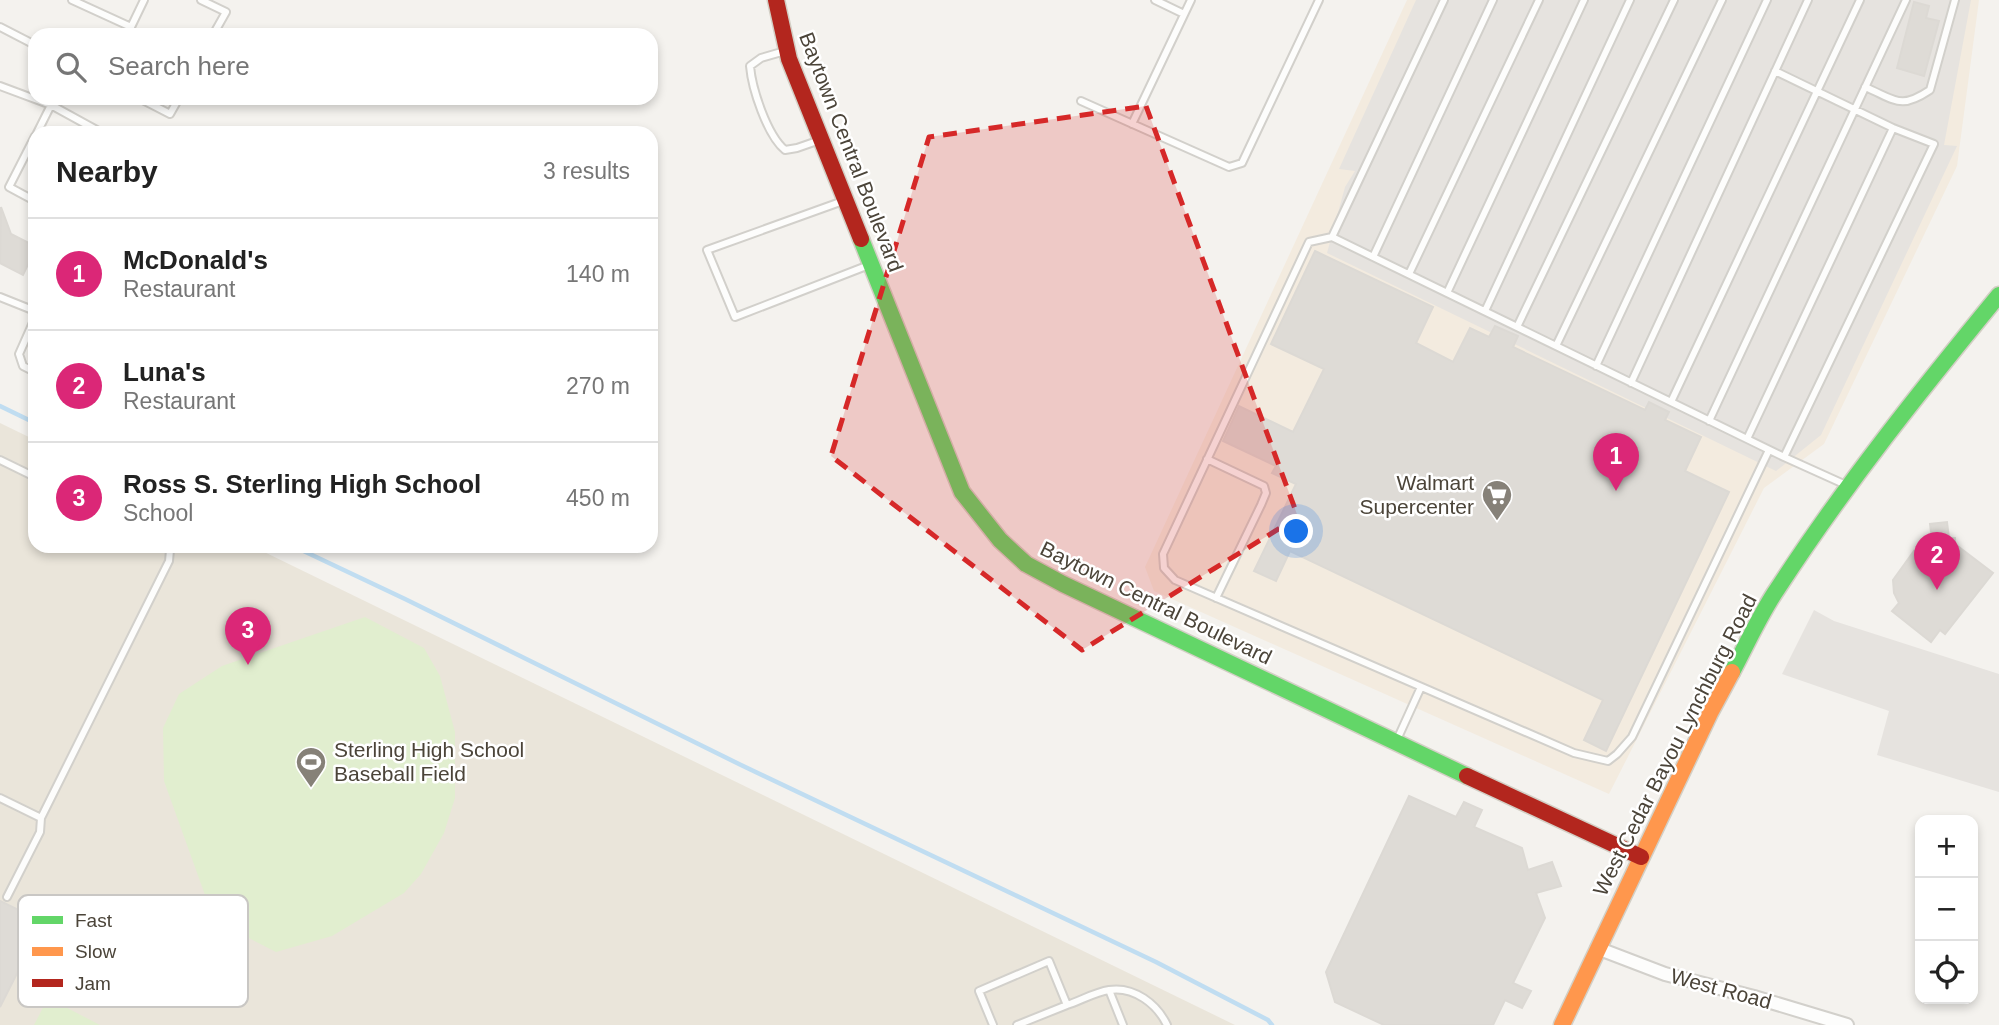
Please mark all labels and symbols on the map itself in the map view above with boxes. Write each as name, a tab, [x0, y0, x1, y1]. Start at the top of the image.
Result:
street label: Baytown Central Boulevard	[795, 29, 908, 275]
pin: 1	[1593, 433, 1639, 491]
place label: Walmart Supercenter	[1360, 471, 1474, 518]
supermarket icon: Walmart Supercenter	[1480, 478, 1514, 522]
your location	[1279, 514, 1313, 548]
pin: 2	[1914, 532, 1960, 590]
street label: Baytown Central Boulevard	[1037, 536, 1276, 669]
street label: West Cedar Bayou Lynchburg Road	[1588, 590, 1761, 899]
pin: 3	[225, 607, 271, 665]
place label: Sterling High School Baseball Field	[334, 738, 524, 785]
sports icon: Sterling High School Baseball Field	[294, 745, 328, 789]
legend	[18, 895, 248, 1007]
text: Fast	[75, 910, 113, 931]
text: Slow	[75, 941, 116, 962]
street label: West Road	[1668, 964, 1774, 1013]
text: Jam	[75, 973, 111, 994]

